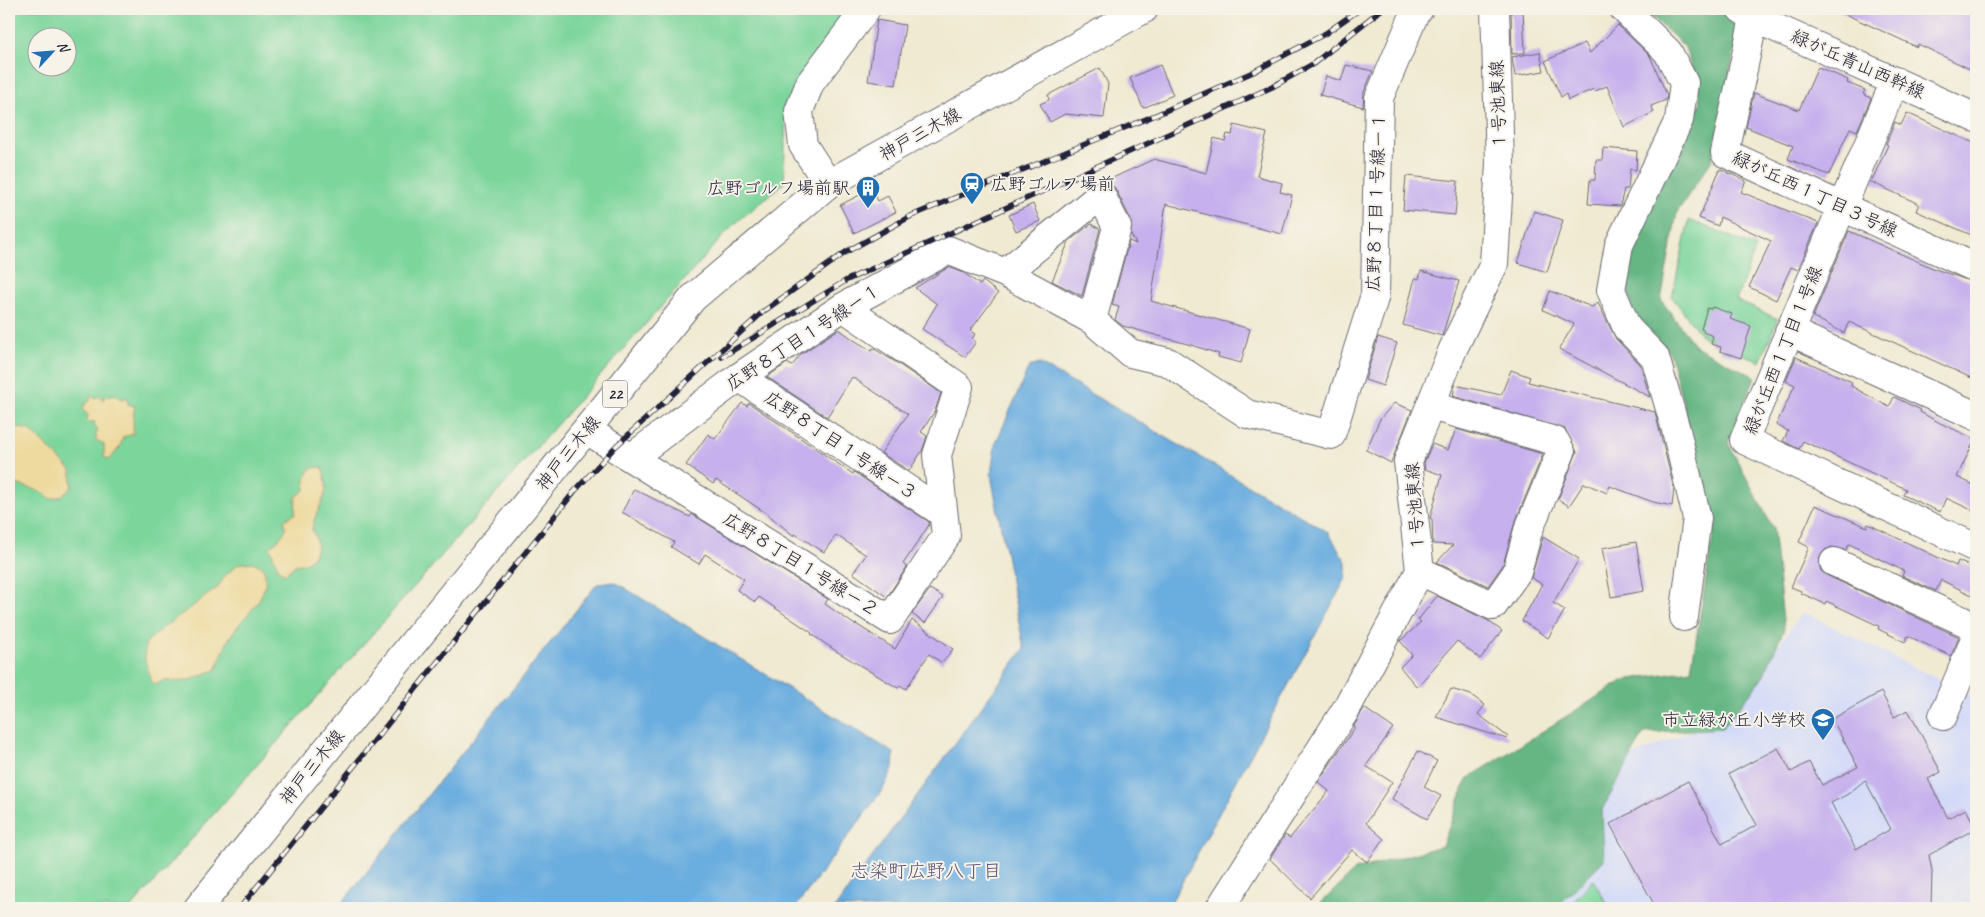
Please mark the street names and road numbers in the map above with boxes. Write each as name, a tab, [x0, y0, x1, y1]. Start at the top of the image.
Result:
street label: 緑が丘青山西幹線	[1788, 25, 1928, 103]
street label: １号池東線	[1485, 60, 1511, 150]
street label: 神戸三木線	[875, 103, 965, 165]
street label: 広野８丁目１号線ー１	[1362, 112, 1390, 292]
street label: 緑が丘西１丁目３号線	[1729, 146, 1901, 242]
street label: 緑が丘西１丁目１号線	[1739, 262, 1827, 438]
street label: 広野８丁目１号線ー１	[722, 279, 884, 395]
road number: 22	[602, 380, 628, 408]
street label: 広野８丁目１号線ー３	[760, 386, 922, 504]
street label: 神戸三木線	[531, 411, 605, 495]
street label: １号池東線	[1401, 461, 1429, 553]
street label: 広野８丁目１号線ー２	[719, 507, 883, 621]
street label: 神戸三木線	[275, 725, 349, 809]

